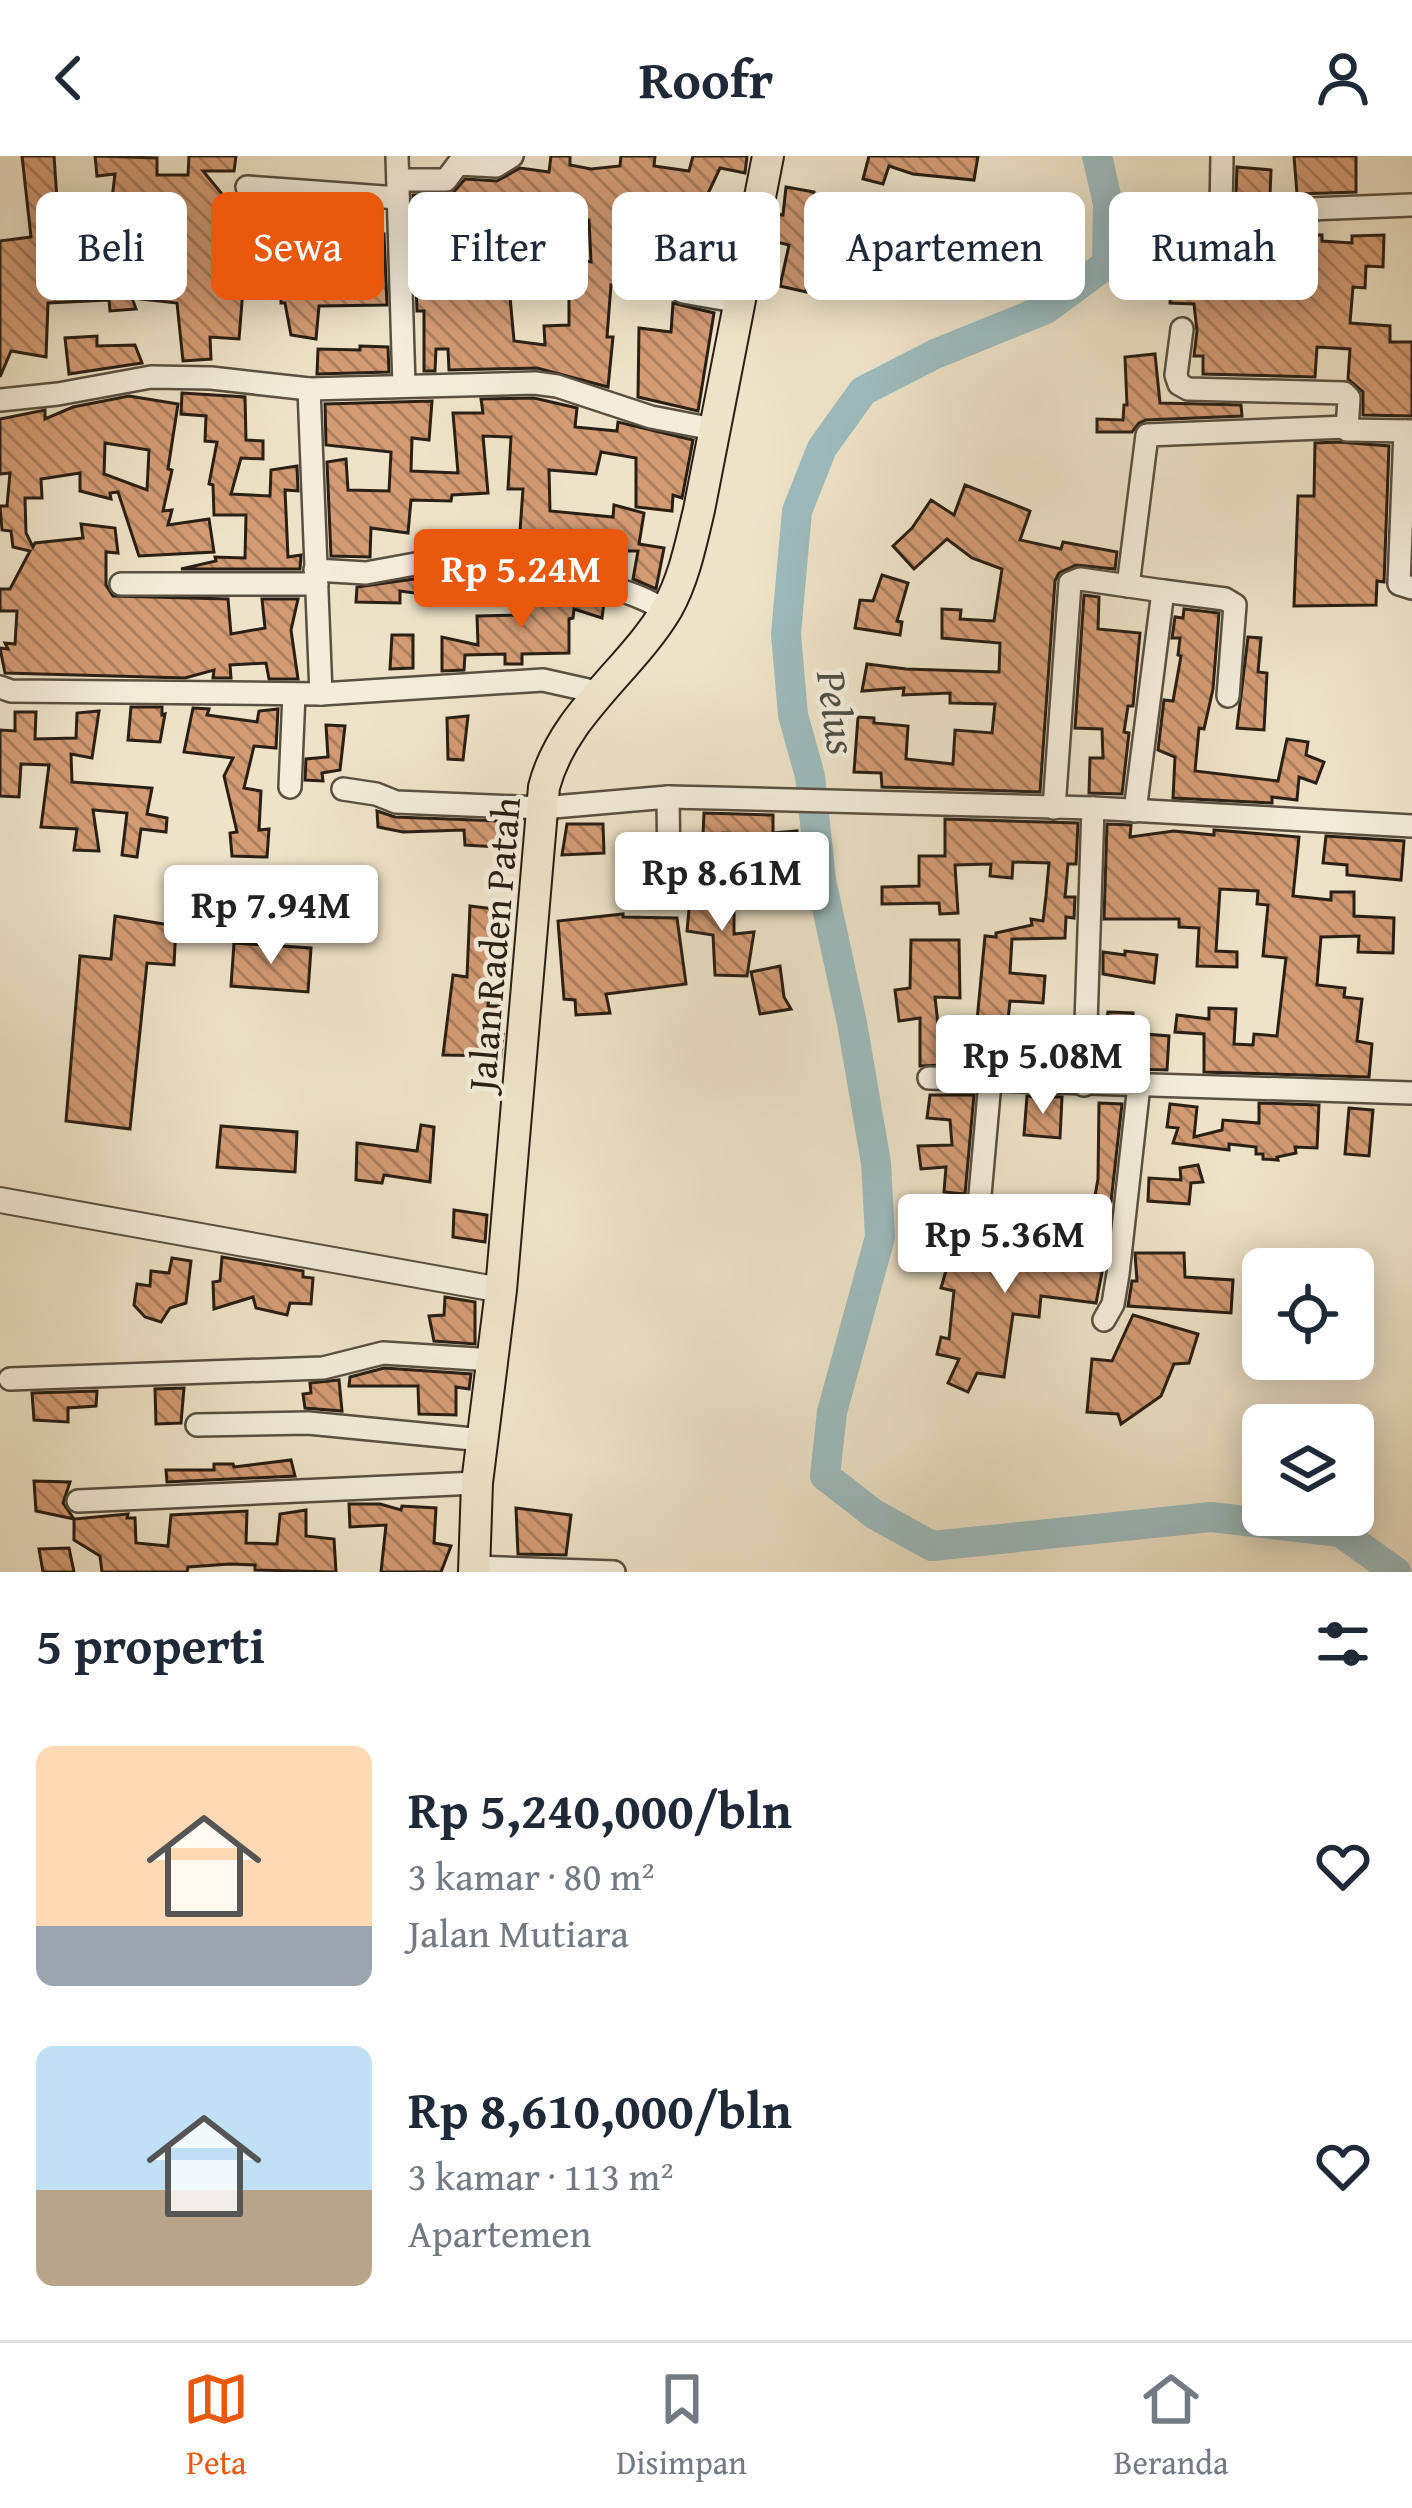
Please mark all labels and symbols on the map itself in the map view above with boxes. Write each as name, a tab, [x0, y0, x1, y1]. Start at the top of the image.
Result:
pin: Rp 5.24M	[397, 529, 645, 631]
water label: Pelus	[802, 665, 874, 758]
street label: Jalan Raden Patah	[451, 795, 534, 1098]
pin: Rp 8.61M	[598, 832, 846, 934]
pin: Rp 7.94M	[147, 865, 395, 967]
pin: Rp 5.08M	[919, 1015, 1167, 1117]
pin: Rp 5.36M	[881, 1194, 1129, 1296]

